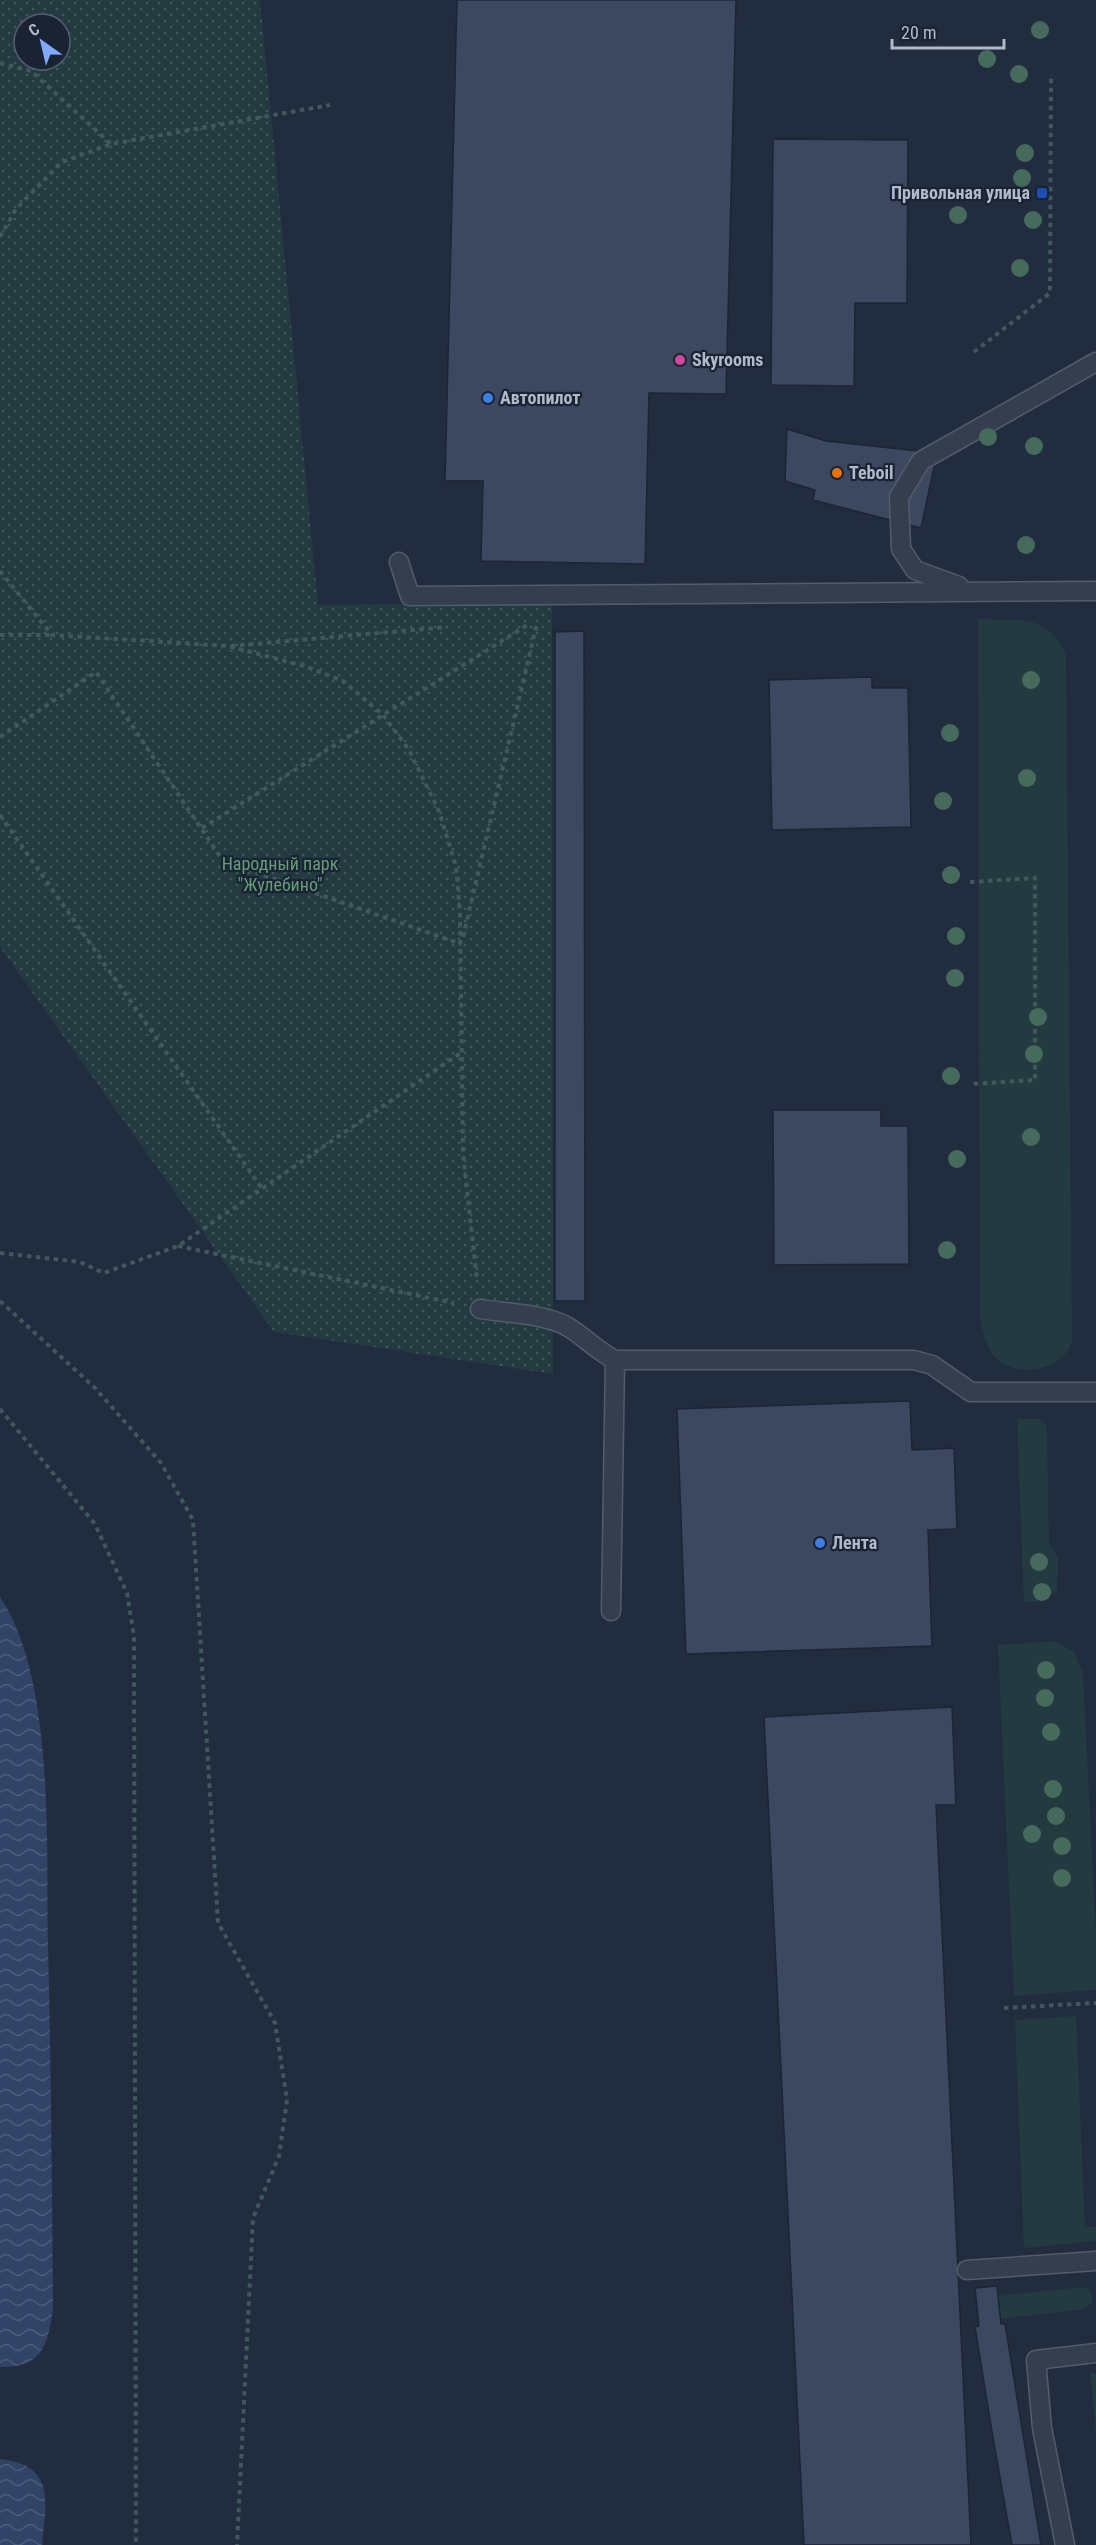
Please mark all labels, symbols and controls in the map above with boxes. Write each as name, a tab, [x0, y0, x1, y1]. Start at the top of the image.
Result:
north arrow	[12, 12, 72, 72]
scale bar	[892, 12, 1004, 50]
text: С	[25, 20, 43, 40]
text: 20 m	[901, 22, 936, 43]
place label: Привольная улица	[891, 182, 1030, 203]
marker: Привольная улица	[1035, 186, 1049, 200]
place label: Skyrooms	[692, 349, 763, 370]
marker: Skyrooms	[673, 353, 687, 367]
place label: Автопилот	[500, 387, 580, 408]
marker: Автопилот	[481, 391, 495, 405]
place label: Teboil	[849, 462, 894, 483]
marker: Teboil	[830, 466, 844, 480]
park label: Народный парк "Жулебино"	[222, 853, 339, 895]
place label: Лента	[832, 1532, 877, 1553]
marker: Лента	[813, 1536, 827, 1550]

